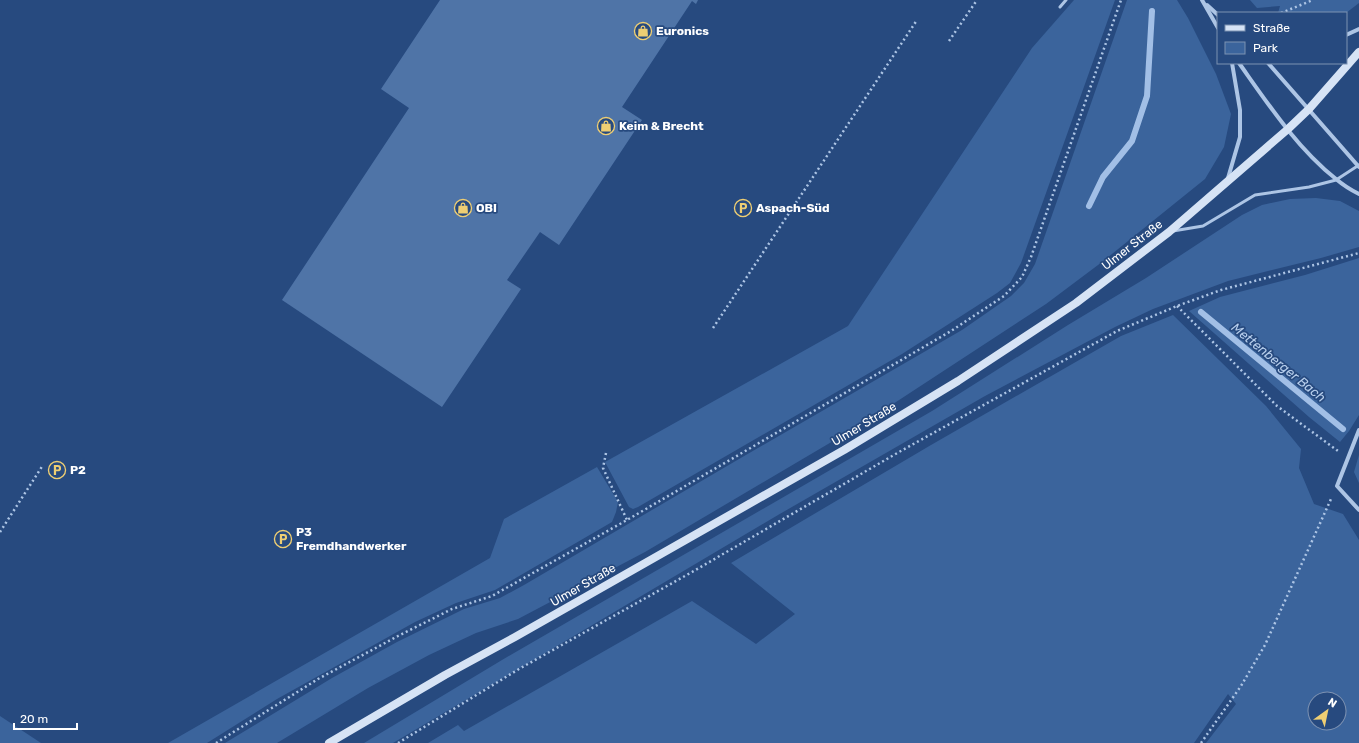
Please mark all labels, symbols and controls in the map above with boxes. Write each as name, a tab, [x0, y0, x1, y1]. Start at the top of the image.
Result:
legend	[1217, 12, 1347, 64]
shop icon: Euronics	[633, 21, 653, 41]
text: Straße	[1253, 21, 1290, 35]
place label: Euronics	[656, 24, 709, 38]
text: Park	[1253, 41, 1279, 55]
shop icon: Keim & Brecht	[596, 116, 616, 136]
place label: Keim & Brecht	[619, 119, 704, 133]
shop icon: OBI	[453, 198, 473, 218]
parking icon: Aspach-Süd	[733, 198, 753, 218]
place label: OBI	[476, 201, 497, 215]
place label: Aspach-Süd	[756, 201, 830, 215]
street label: Ulmer Straße	[1099, 217, 1165, 273]
water label: Mettenberger Bach	[1228, 320, 1329, 406]
street label: Ulmer Straße	[829, 399, 899, 449]
parking icon: P2	[47, 460, 67, 480]
place label: P2	[70, 463, 86, 477]
place label: P3 Fremdhandwerker	[296, 525, 407, 553]
parking icon: P3 Fremdhandwerker	[273, 529, 293, 549]
street label: Ulmer Straße	[548, 561, 618, 609]
north arrow	[1307, 691, 1347, 731]
text: N	[1325, 695, 1339, 711]
scale bar	[14, 705, 77, 731]
text: 20 m	[20, 712, 48, 726]

